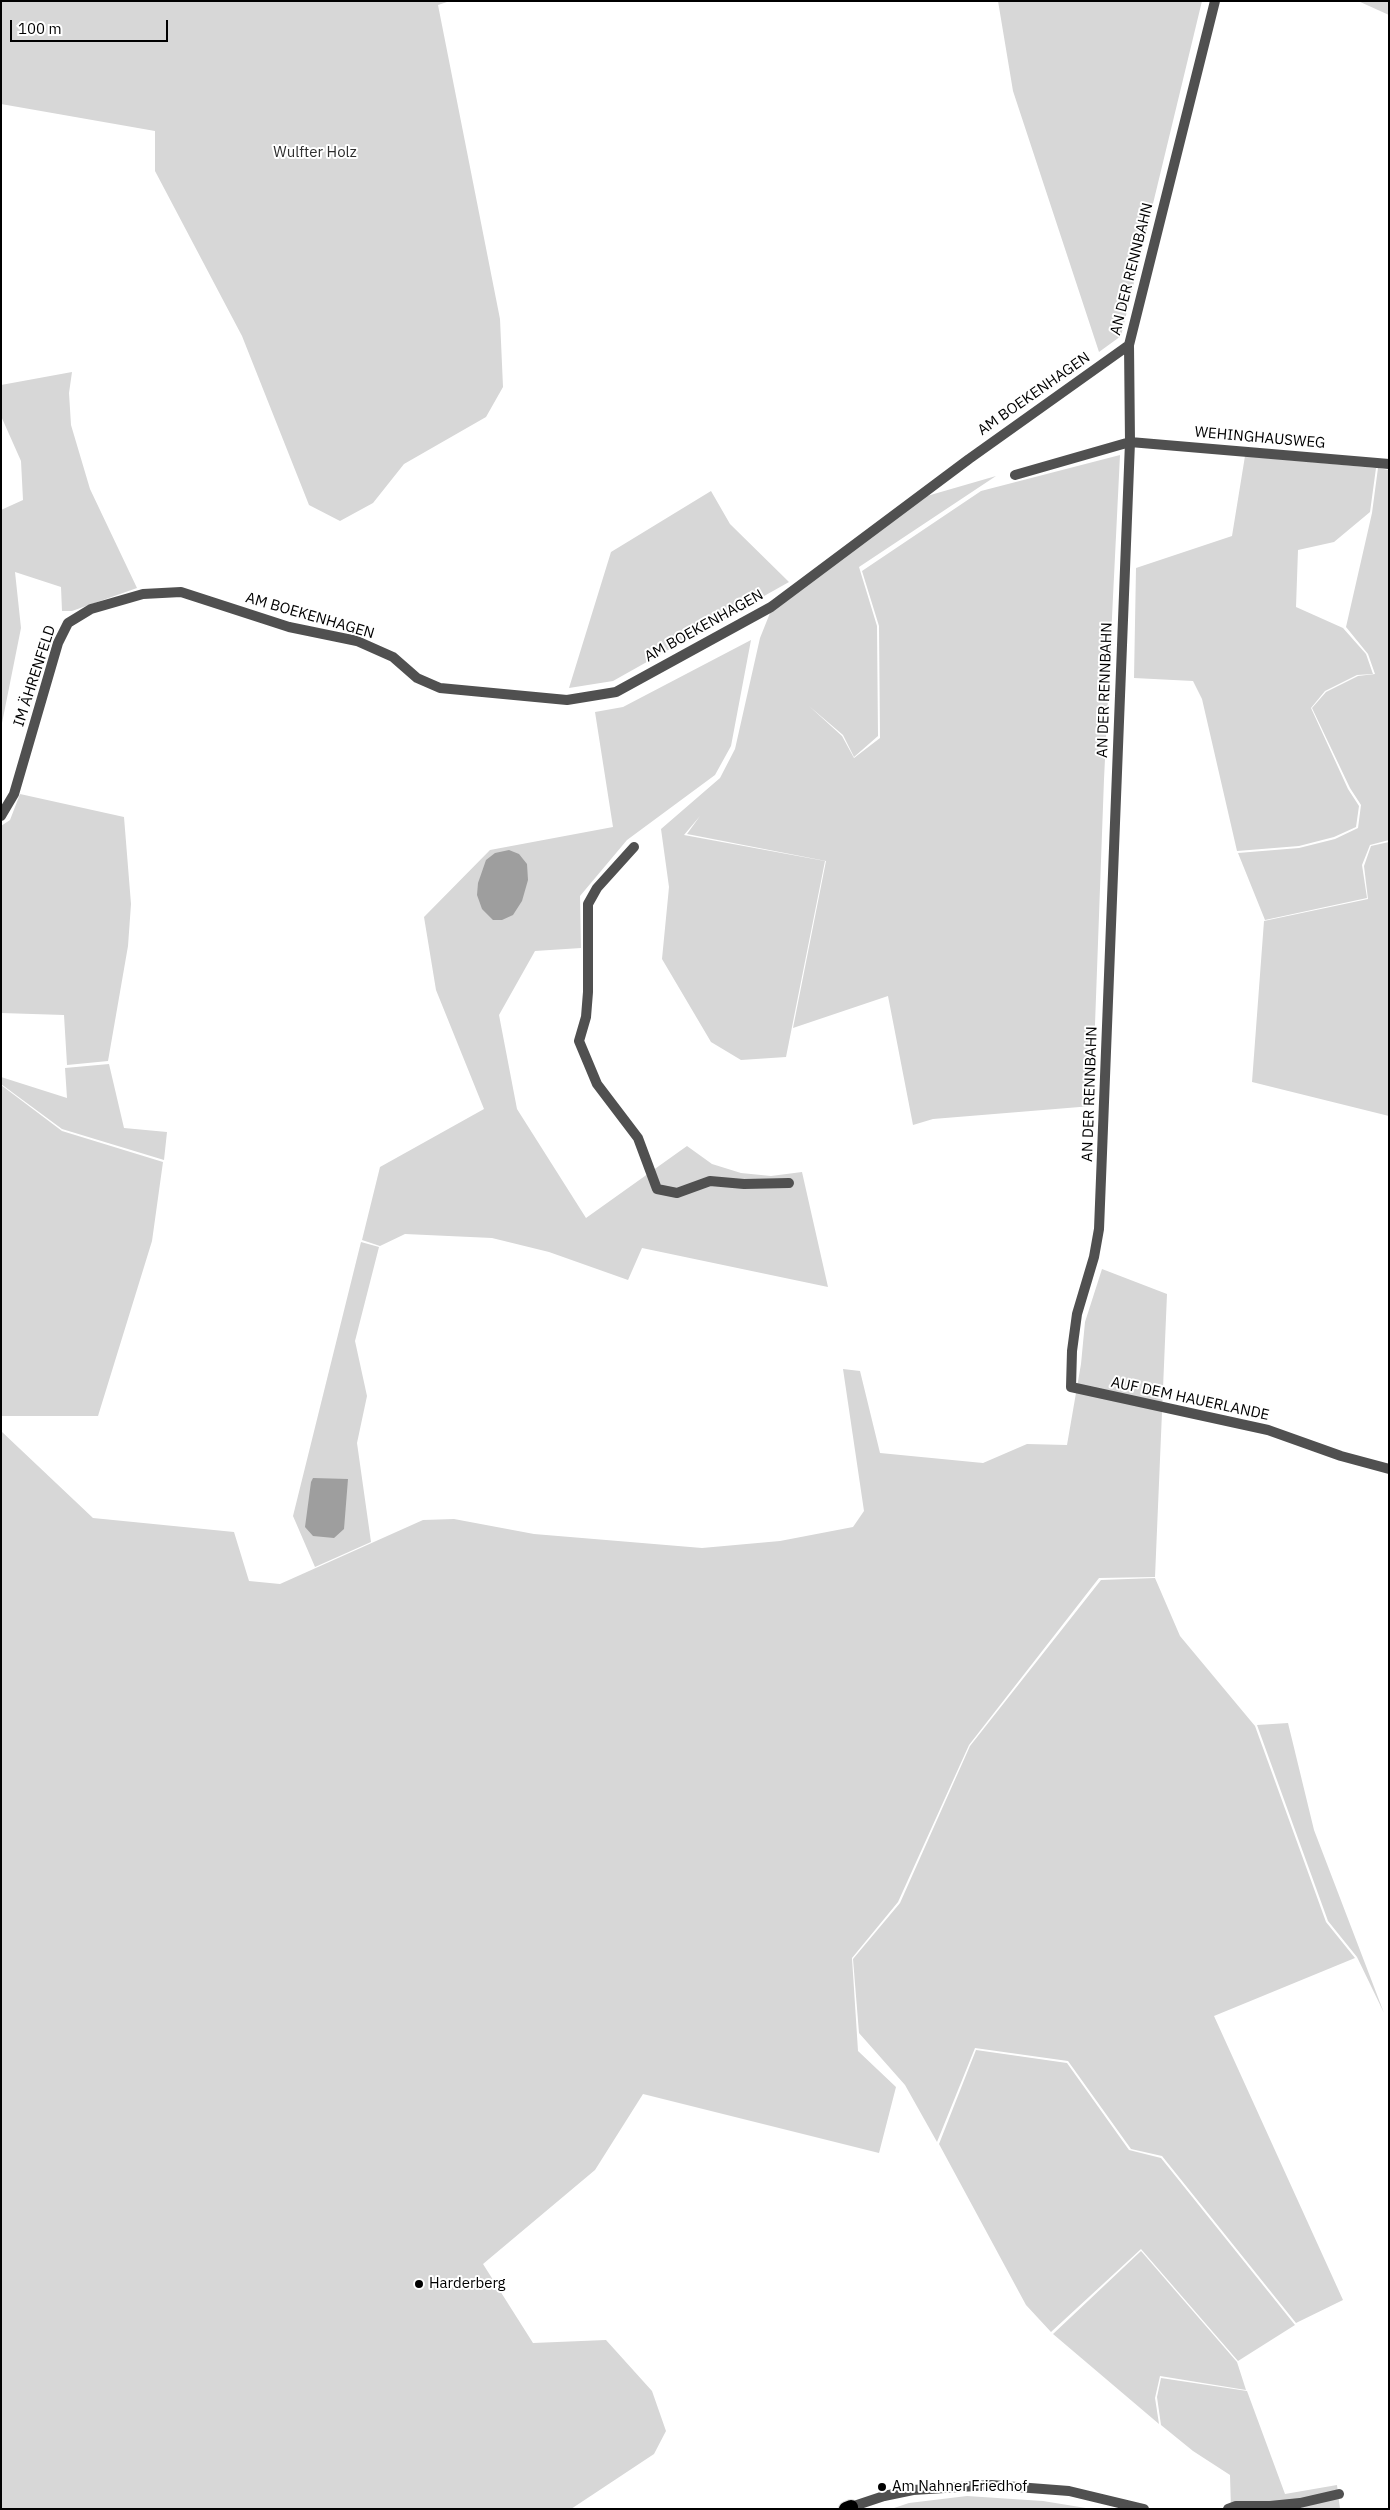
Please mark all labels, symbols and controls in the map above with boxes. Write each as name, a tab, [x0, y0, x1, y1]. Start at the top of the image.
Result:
scale bar	[12, 10, 170, 42]
text: 100 m	[18, 19, 62, 38]
park label: Wulfter Holz	[273, 144, 357, 162]
street label: AN DER RENNBAHN	[1107, 201, 1157, 337]
street label: AM BOEKENHAGEN	[974, 348, 1094, 440]
street label: WEHINGHAUSWEG	[1194, 423, 1326, 453]
street label: AM BOEKENHAGEN	[641, 586, 767, 666]
street label: AM BOEKENHAGEN	[244, 589, 376, 643]
street label: AN DER RENNBAHN	[1094, 622, 1116, 758]
street label: IM ÄHRENFELD	[10, 623, 60, 729]
street label: AN DER RENNBAHN	[1079, 1026, 1101, 1162]
street label: AUF DEM HAUERLANDE	[1109, 1373, 1271, 1425]
place label: Harderberg	[429, 2275, 505, 2293]
marker: Harderberg	[413, 2278, 425, 2290]
place label: Am Nahner Friedhof	[892, 2478, 1027, 2496]
marker: Am Nahner Friedhof	[876, 2481, 888, 2493]

